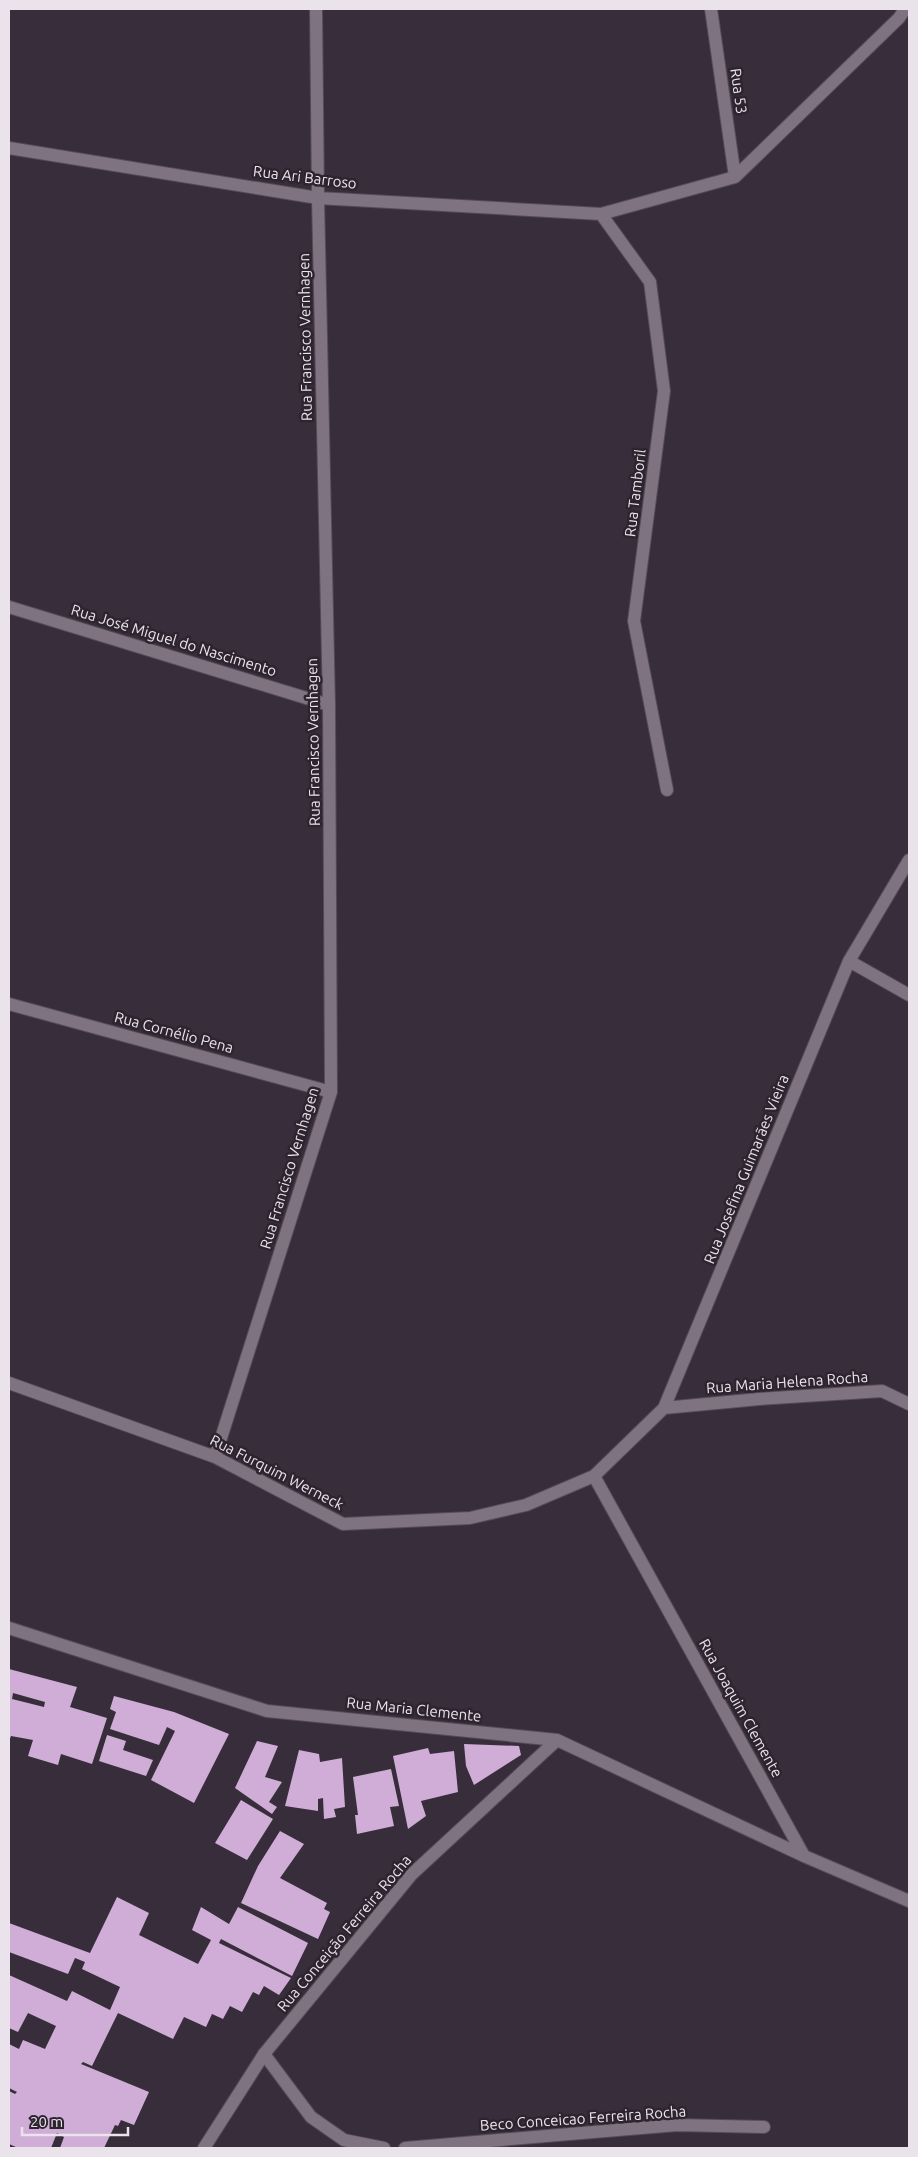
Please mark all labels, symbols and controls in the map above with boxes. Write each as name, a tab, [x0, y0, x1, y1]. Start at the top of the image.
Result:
street label: Rua 53	[727, 67, 751, 115]
street label: Rua Ari Barroso	[252, 162, 358, 192]
street label: Rua Francisco Vernhagen	[295, 253, 315, 421]
street label: Rua Tamboril	[621, 448, 649, 538]
street label: Rua José Miguel do Nascimento	[69, 601, 279, 679]
street label: Rua Francisco Vernhagen	[303, 658, 323, 826]
street label: Rua Cornélio Pena	[113, 1008, 235, 1056]
street label: Rua Josefina Guimarães Vieira	[700, 1072, 792, 1266]
street label: Rua Francisco Vernhagen	[256, 1085, 322, 1251]
street label: Rua Maria Helena Rocha	[705, 1368, 869, 1396]
street label: Rua Furquim Werneck	[207, 1431, 347, 1513]
street label: Rua Joaquim Clemente	[696, 1636, 786, 1780]
street label: Rua Maria Clemente	[346, 1693, 482, 1725]
street label: Rua Conceição Ferreira Rocha	[274, 1851, 414, 2015]
street label: Beco Conceicao Ferreira Rocha	[479, 2102, 687, 2134]
scale bar	[22, 2104, 129, 2136]
text: 20 m	[30, 2113, 63, 2130]

